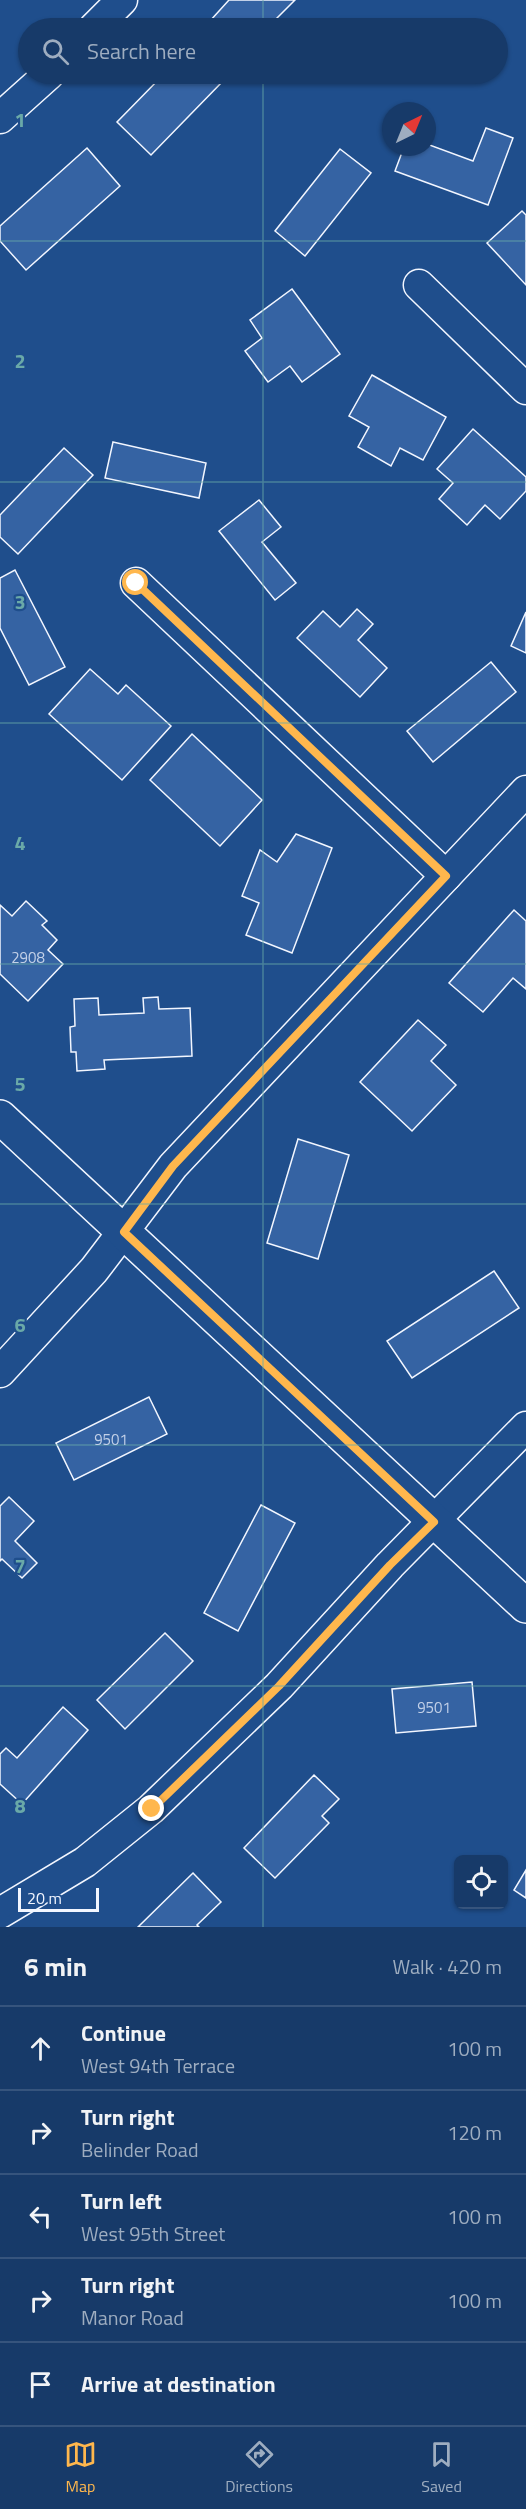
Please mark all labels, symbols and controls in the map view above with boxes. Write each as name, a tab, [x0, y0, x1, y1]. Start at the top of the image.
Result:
search box	[18, 18, 508, 84]
text: Search here	[87, 34, 196, 68]
icon: search	[39, 35, 72, 68]
north arrow	[382, 102, 436, 156]
text: 1	[14, 104, 26, 135]
text: 2	[14, 345, 26, 376]
route start	[122, 569, 148, 595]
text: 3	[14, 586, 26, 617]
text: 4	[14, 827, 26, 858]
house number: 2908	[11, 946, 45, 969]
text: 5	[14, 1068, 26, 1099]
text: 6	[14, 1309, 26, 1340]
house number: 9501	[94, 1428, 128, 1451]
text: 7	[14, 1550, 26, 1581]
house number: 9501	[417, 1696, 451, 1719]
text: 8	[14, 1790, 26, 1821]
route end	[138, 1795, 164, 1821]
map controls	[454, 1855, 508, 1909]
button: locate	[454, 1855, 508, 1909]
scale bar	[18, 1885, 99, 1912]
text: 20 m	[27, 1886, 62, 1910]
text: 6 min	[24, 1947, 87, 1986]
text: Walk · 420 m	[393, 1951, 502, 1982]
text: Continue	[81, 2016, 166, 2050]
icon: ahead	[24, 2032, 57, 2065]
text: 100 m	[447, 2033, 502, 2064]
text: West 94th Terrace	[81, 2050, 235, 2081]
text: Turn right	[81, 2100, 175, 2134]
icon: right	[24, 2116, 57, 2149]
text: 120 m	[447, 2117, 502, 2148]
text: Belinder Road	[81, 2134, 198, 2165]
text: Turn left	[81, 2184, 162, 2218]
icon: left	[24, 2200, 57, 2233]
text: 100 m	[447, 2201, 502, 2232]
text: West 95th Street	[81, 2218, 225, 2249]
text: Turn right	[81, 2268, 175, 2302]
icon: right	[24, 2284, 57, 2317]
text: 100 m	[447, 2285, 502, 2316]
text: Manor Road	[81, 2302, 184, 2333]
text: Arrive at destination	[81, 2367, 276, 2401]
icon: arrive	[24, 2368, 57, 2401]
tab: Map	[64, 2438, 97, 2498]
tab: Directions	[225, 2438, 293, 2498]
tab: Saved	[421, 2438, 462, 2498]

